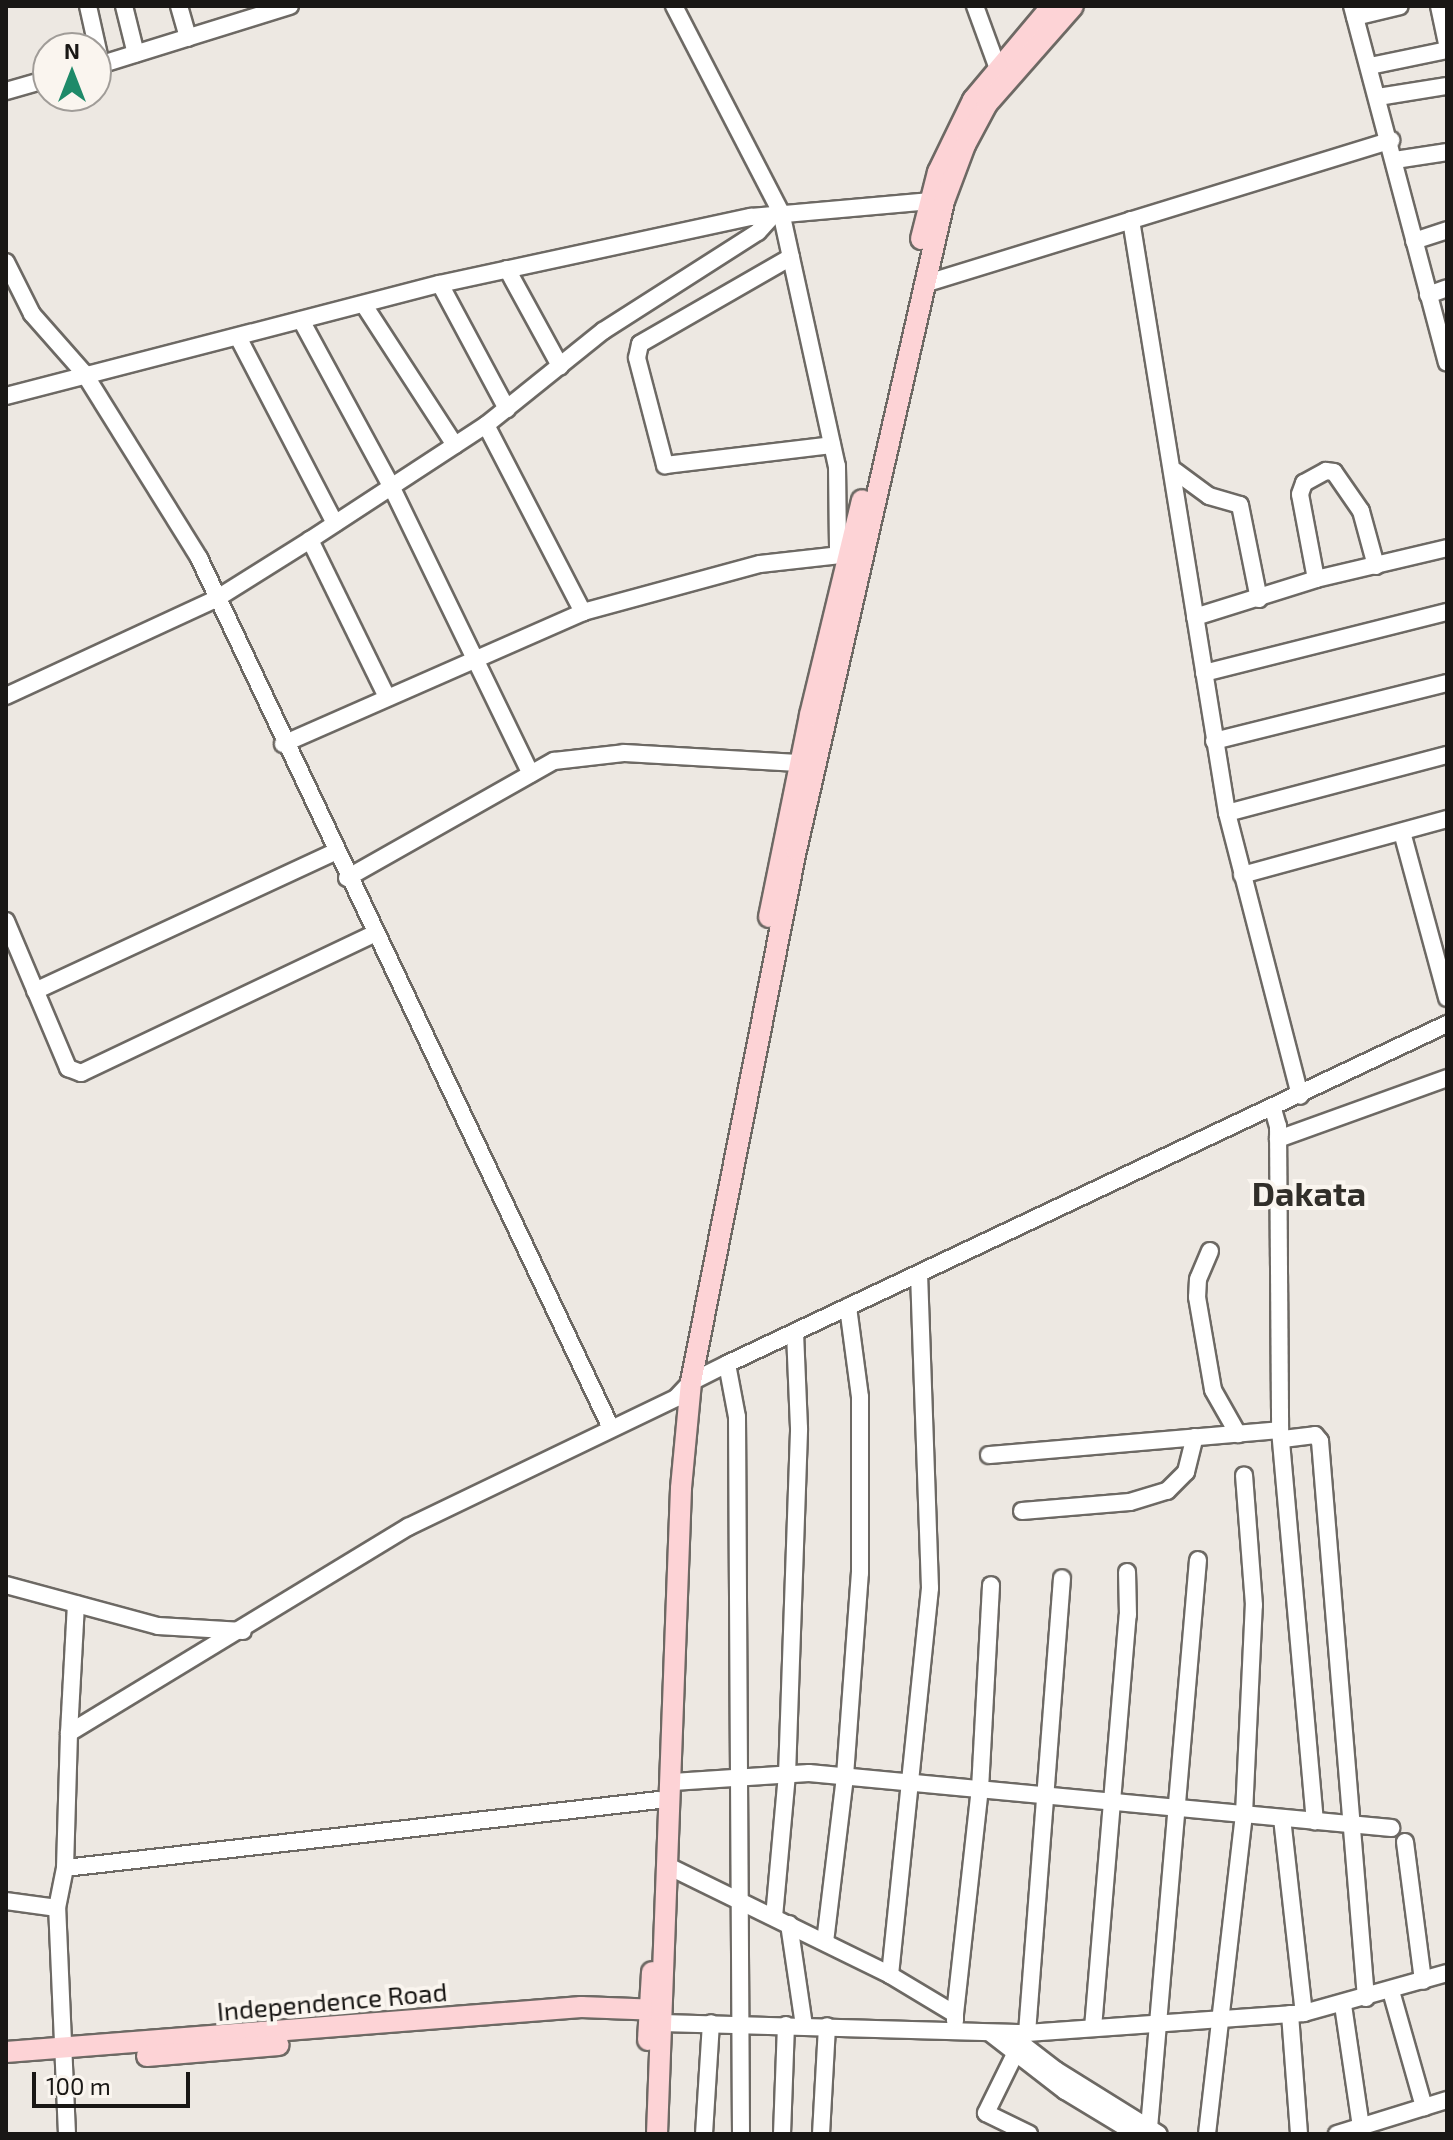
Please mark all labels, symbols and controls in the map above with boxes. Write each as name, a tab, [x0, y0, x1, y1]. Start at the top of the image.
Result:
north arrow	[32, 32, 112, 112]
text: N	[64, 37, 80, 63]
district label: Dakata	[1252, 1173, 1366, 1213]
street label: Independence Road	[216, 1975, 448, 2027]
scale bar	[36, 2056, 194, 2106]
text: 100 m	[46, 2071, 111, 2100]

